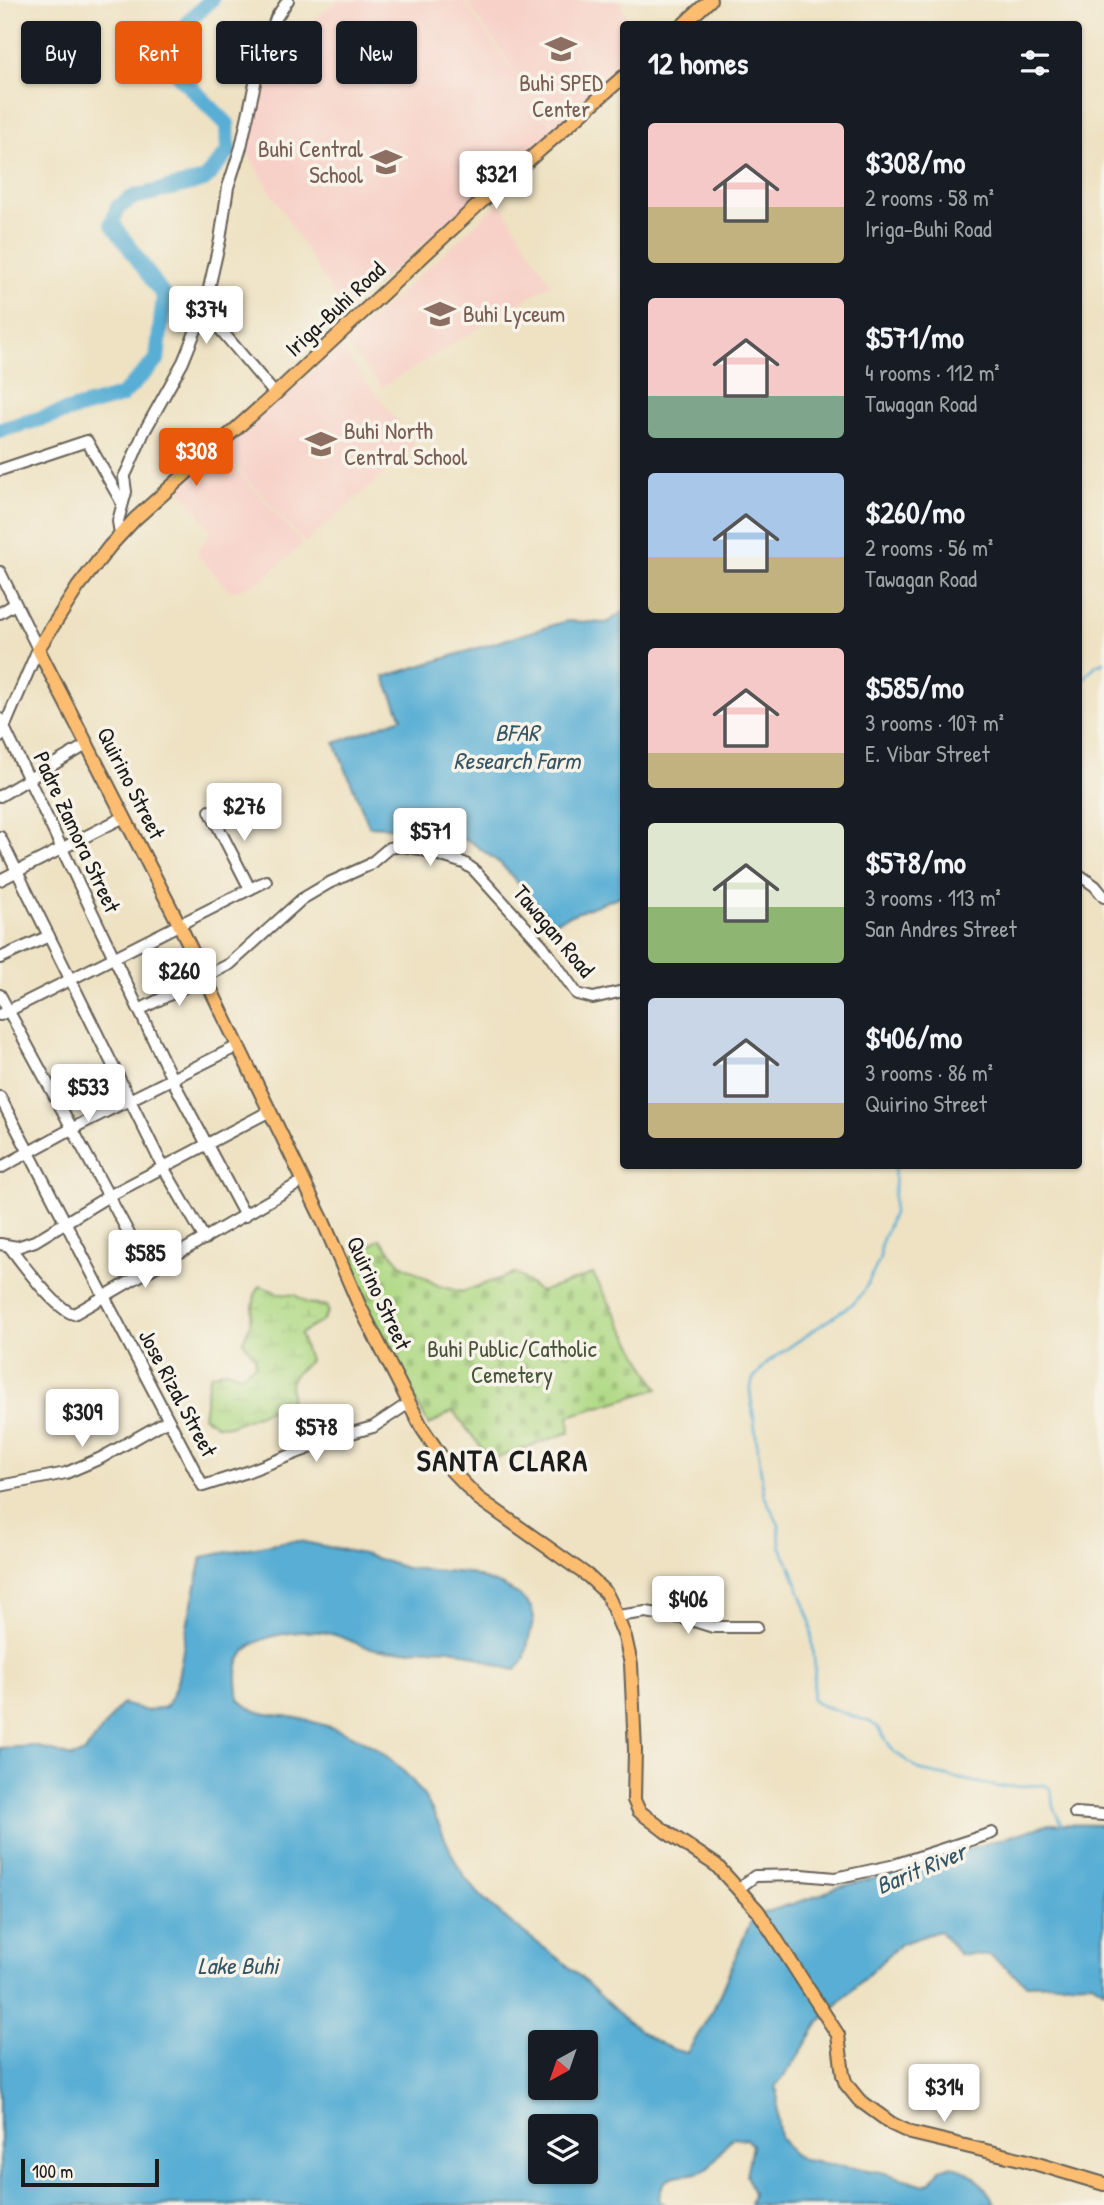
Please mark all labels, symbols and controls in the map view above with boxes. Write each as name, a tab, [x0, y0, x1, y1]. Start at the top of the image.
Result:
chip: Buy	[21, 21, 101, 84]
chip: Rent	[115, 21, 202, 84]
chip: Filters	[216, 21, 322, 84]
chip: New	[336, 21, 417, 84]
school or university icon: Buhi SPED Center	[544, 32, 578, 66]
text: 12 homes	[648, 43, 748, 83]
icon: filters	[1016, 44, 1054, 82]
place label: Buhi SPED Center	[519, 67, 603, 124]
place label: Buhi Central School	[258, 133, 364, 190]
text: $308/mo	[865, 142, 965, 182]
school or university icon: Buhi Central School	[369, 145, 403, 179]
icon: home	[704, 151, 788, 235]
pin: $321	[455, 152, 537, 211]
text: $321	[475, 158, 517, 189]
text: 2 rooms · 58 m²	[865, 182, 994, 213]
text: Iriga-Buhi Road	[865, 213, 992, 244]
street label: Iriga-Buhi Road	[278, 254, 392, 363]
pin: $374	[165, 286, 247, 346]
text: $374	[185, 293, 227, 324]
school or university icon: Buhi Lyceum	[423, 297, 457, 331]
place label: Buhi Lyceum	[463, 298, 565, 329]
text: $571/mo	[865, 317, 964, 357]
icon: home	[704, 326, 788, 410]
text: 4 rooms · 112 m²	[865, 357, 1000, 388]
text: Tawagan Road	[865, 388, 977, 419]
place label: Buhi North Central School	[344, 415, 468, 472]
school or university icon: Buhi North Central School	[304, 427, 338, 461]
pin: $308	[155, 428, 237, 488]
text: $308	[175, 435, 217, 466]
text: $260/mo	[865, 492, 965, 532]
icon: home	[704, 501, 788, 585]
text: 2 rooms · 56 m²	[865, 532, 993, 563]
text: Tawagan Road	[865, 563, 977, 594]
text: $585/mo	[865, 667, 964, 707]
icon: home	[704, 676, 788, 760]
text: 3 rooms · 107 m²	[865, 707, 1004, 738]
water label: BFAR Research Farm	[454, 716, 581, 776]
street label: Quirino Street	[90, 721, 173, 845]
text: E. Vibar Street	[865, 738, 990, 769]
street label: Padre Zamora Street	[27, 746, 129, 918]
pin: $276	[203, 784, 285, 843]
text: $276	[223, 790, 266, 821]
pin: $571	[389, 808, 471, 868]
text: $571	[409, 815, 451, 846]
text: $578/mo	[865, 842, 966, 882]
icon: home	[704, 851, 788, 935]
street label: Tawagan Road	[506, 878, 602, 984]
text: 3 rooms · 113 m²	[865, 882, 1001, 913]
text: San Andres Street	[865, 913, 1017, 944]
pin: $260	[138, 948, 220, 1008]
text: $260	[158, 955, 200, 986]
text: $406/mo	[865, 1017, 962, 1057]
icon: home	[704, 1026, 788, 1110]
text: 3 rooms · 86 m²	[865, 1057, 993, 1088]
pin: $533	[47, 1064, 129, 1124]
text: $533	[67, 1071, 109, 1102]
text: Quirino Street	[865, 1088, 987, 1119]
pin: $585	[104, 1230, 186, 1290]
street label: Quirino Street	[340, 1231, 420, 1356]
text: $585	[124, 1237, 166, 1268]
street label: Jose Rizal Street	[132, 1323, 226, 1463]
park label: Buhi Public/Catholic Cemetery	[427, 1333, 597, 1390]
pin: $309	[41, 1390, 123, 1449]
text: $309	[62, 1396, 102, 1427]
pin: $578	[275, 1404, 357, 1464]
text: $578	[295, 1411, 337, 1442]
district label: SANTA CLARA	[417, 1440, 589, 1480]
pin: $406	[647, 1576, 729, 1636]
text: $406	[668, 1583, 708, 1614]
water label: Barit River	[871, 1834, 973, 1901]
water label: Lake Buhi	[198, 1949, 281, 1981]
north arrow	[528, 2030, 598, 2100]
map controls	[528, 2030, 598, 2184]
pin: $314	[903, 2064, 985, 2124]
text: $314	[925, 2071, 963, 2102]
button: layers	[528, 2114, 598, 2184]
scale bar	[21, 2156, 159, 2188]
text: 100 m	[32, 2158, 73, 2184]

